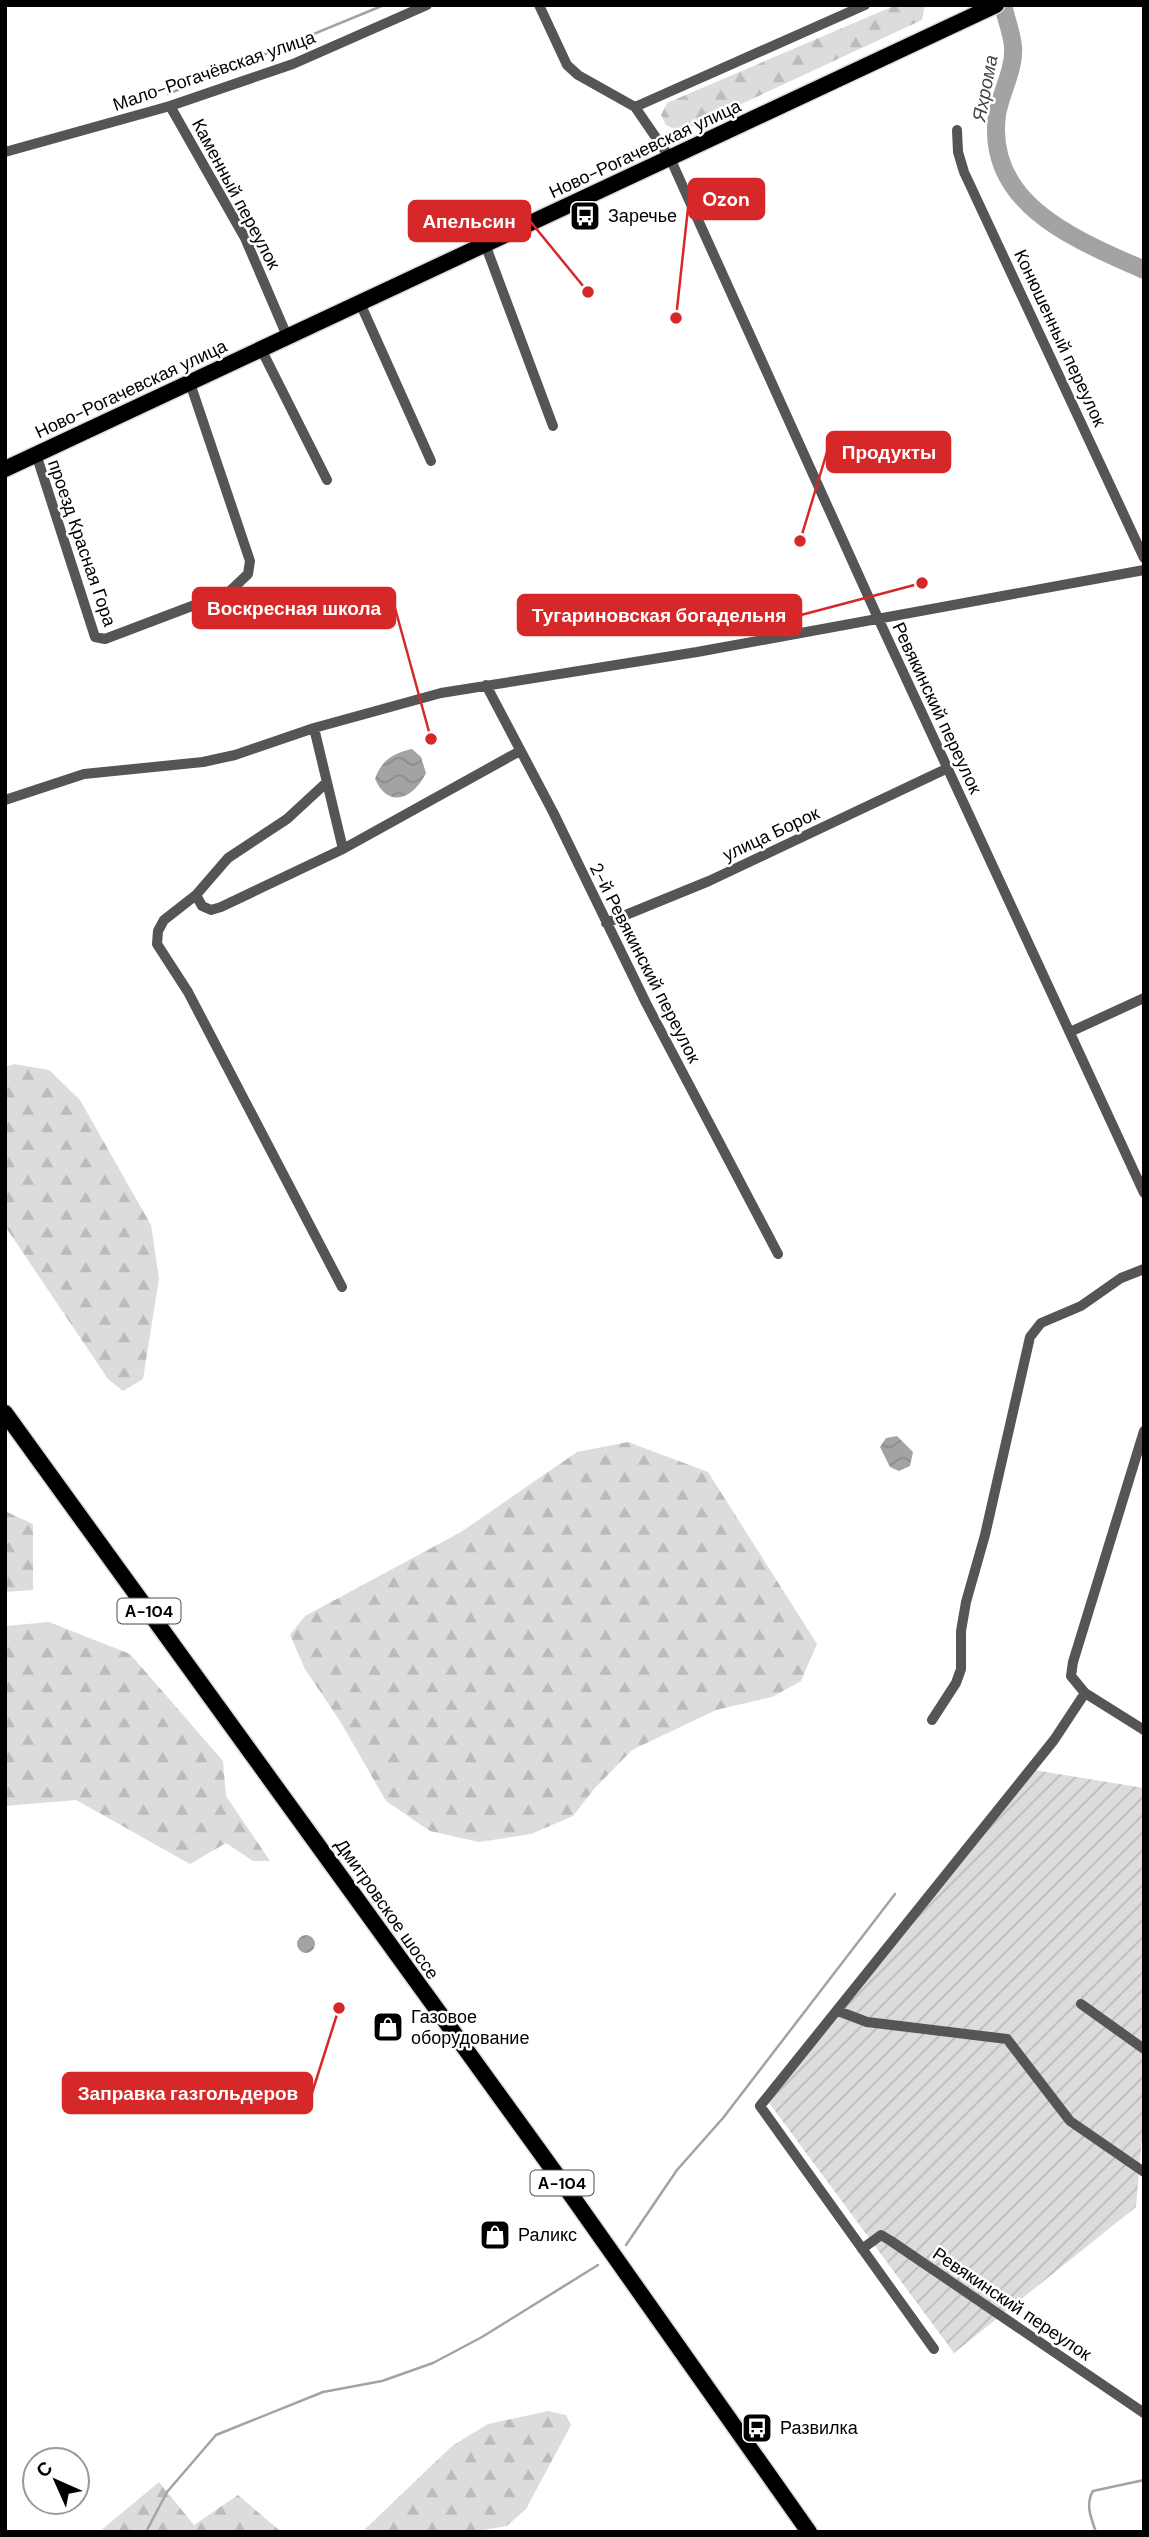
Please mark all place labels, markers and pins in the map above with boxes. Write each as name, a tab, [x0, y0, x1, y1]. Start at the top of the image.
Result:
callout: Ozon	[689, 179, 764, 219]
bus stop icon: Заречье	[568, 199, 602, 233]
callout: Апельсин	[409, 201, 530, 241]
place label: Заречье	[608, 204, 677, 228]
callout: Продукты	[827, 432, 950, 472]
callout: Воскресная школа	[193, 588, 395, 628]
callout: Тугариновская богадельня	[518, 595, 801, 635]
place label: Газовое оборудование	[411, 2005, 529, 2050]
shop icon: Газовое оборудование	[371, 2010, 405, 2044]
callout: Заправка газгольдеров	[63, 2073, 312, 2113]
shop icon: Раликс	[478, 2218, 512, 2252]
place label: Раликс	[518, 2223, 577, 2247]
bus stop icon: Развилка	[740, 2411, 774, 2445]
place label: Развилка	[780, 2416, 859, 2440]

